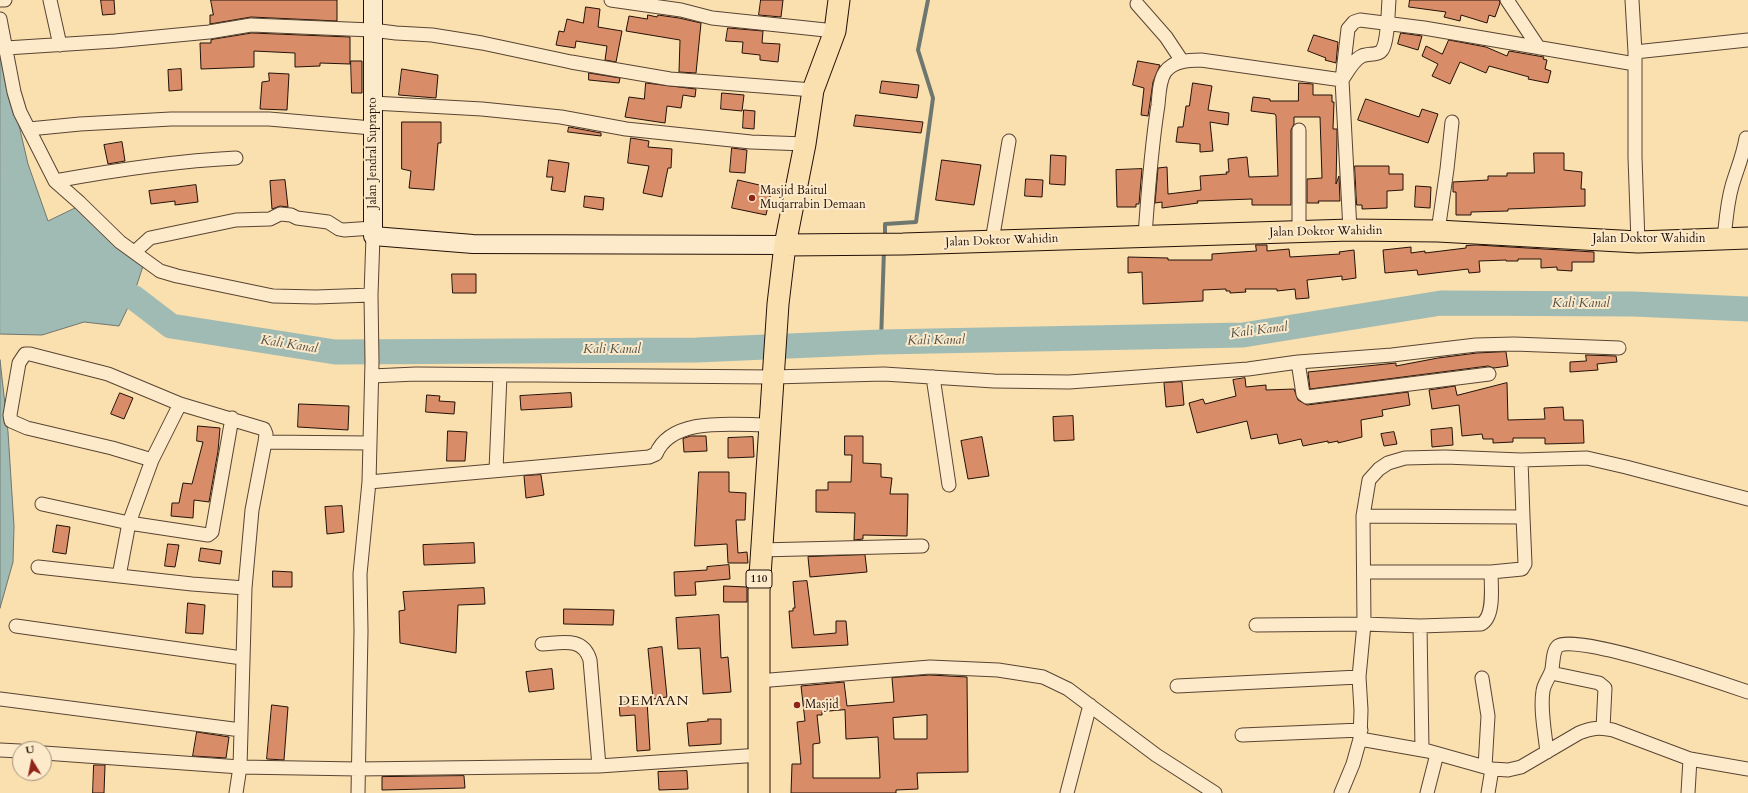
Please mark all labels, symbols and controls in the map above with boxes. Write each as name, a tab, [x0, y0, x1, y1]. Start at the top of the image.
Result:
street label: Jalan Jendral Suprapto	[366, 97, 380, 209]
place label: Masjid Baitul Muqarrabin Demaan	[760, 184, 866, 212]
marker: Masjid Baitul Muqarrabin Demaan	[747, 193, 757, 203]
street label: Jalan Doktor Wahidin	[1269, 224, 1383, 240]
street label: Jalan Doktor Wahidin	[945, 232, 1059, 250]
street label: Jalan Doktor Wahidin	[1592, 232, 1706, 246]
water label: Kali Kanal	[1552, 296, 1610, 312]
water label: Kali Kanal	[1229, 320, 1289, 342]
water label: Kali Kanal	[259, 333, 319, 357]
water label: Kali Kanal	[907, 333, 965, 349]
water label: Kali Kanal	[583, 342, 641, 358]
road number: 110	[746, 570, 772, 588]
district label: DEMAAN	[618, 694, 690, 710]
place label: Masjid	[805, 698, 839, 712]
marker: Masjid	[792, 700, 802, 710]
north arrow	[12, 741, 52, 781]
text: U	[24, 742, 36, 758]

